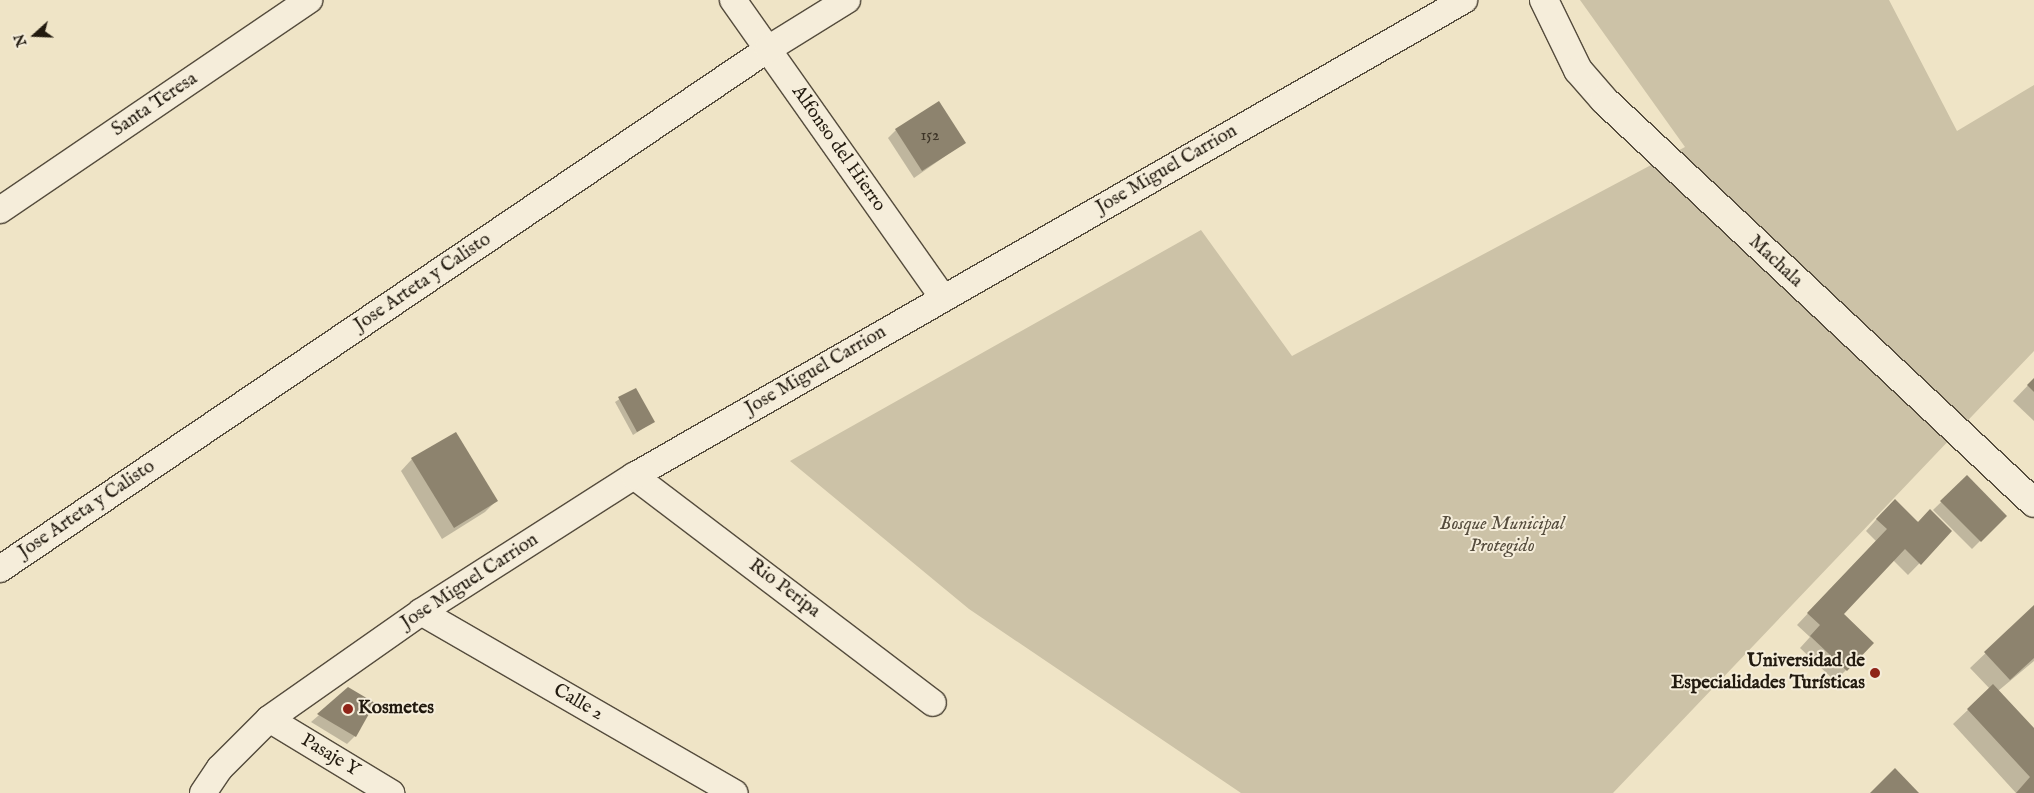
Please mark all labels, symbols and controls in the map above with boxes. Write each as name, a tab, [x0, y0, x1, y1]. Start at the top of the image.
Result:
north arrow	[10, 10, 60, 60]
text: N	[10, 31, 31, 49]
street label: Santa Teresa	[108, 68, 202, 142]
street label: Alfonso del Hierro	[786, 82, 890, 216]
street label: Jose Miguel Carrion	[1092, 120, 1242, 220]
house number: 152	[920, 126, 940, 146]
street label: Jose Arteta y Calisto	[350, 229, 496, 337]
street label: Machala	[1743, 231, 1807, 293]
street label: Jose Miguel Carrion	[741, 321, 891, 421]
street label: Jose Arteta y Calisto	[14, 456, 160, 564]
park label: Bosque Municipal Protegido	[1440, 514, 1564, 558]
street label: Jose Miguel Carrion	[397, 529, 543, 635]
street label: Rio Peripa	[744, 555, 824, 623]
place label: Universidad de Especialidades Turísticas	[1671, 651, 1865, 695]
marker: Universidad de Especialidades Turísticas	[1869, 667, 1881, 679]
street label: Calle 2	[549, 680, 607, 726]
place label: Kosmetes	[358, 698, 434, 720]
marker: Kosmetes	[342, 703, 354, 715]
street label: Pasaje Y	[297, 730, 363, 782]

